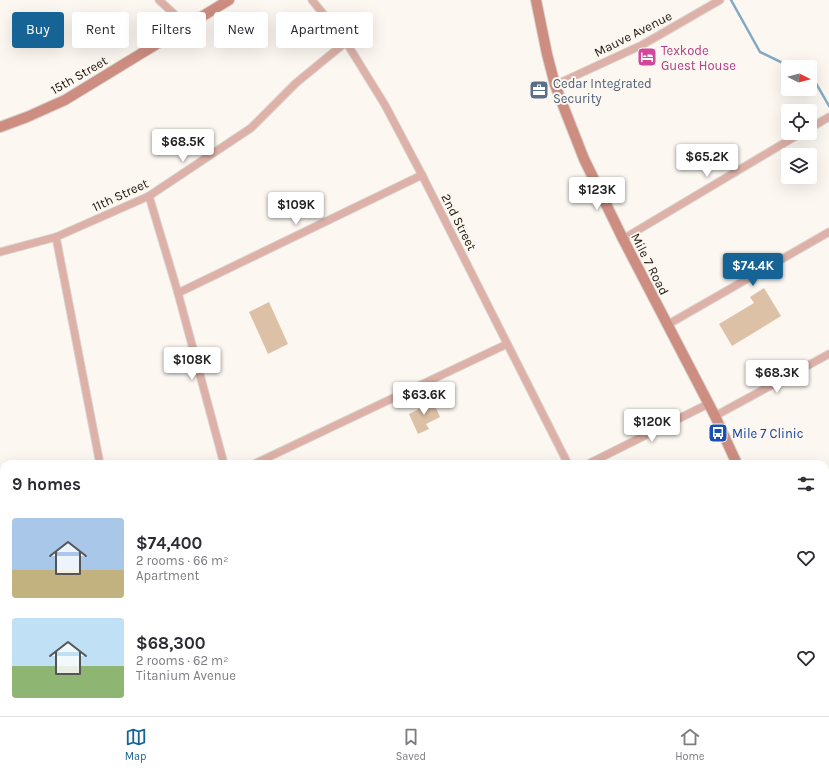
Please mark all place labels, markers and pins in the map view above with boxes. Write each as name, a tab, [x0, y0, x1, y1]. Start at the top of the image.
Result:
place label: Texkode Guest House	[661, 43, 736, 73]
hotel icon: Texkode Guest House	[636, 46, 658, 68]
place label: Cedar Integrated Security	[553, 76, 652, 106]
office icon: Cedar Integrated Security	[528, 79, 550, 101]
pin: $68.5K	[150, 129, 216, 163]
pin: $65.2K	[674, 144, 740, 178]
pin: $123K	[569, 177, 625, 211]
pin: $109K	[268, 192, 324, 226]
pin: $74.4K	[720, 253, 786, 287]
pin: $108K	[164, 347, 220, 381]
pin: $68.3K	[744, 360, 810, 394]
pin: $63.6K	[391, 382, 457, 416]
pin: $120K	[624, 409, 680, 443]
bus stop icon: Mile 7 Clinic	[707, 422, 729, 444]
place label: Mile 7 Clinic	[732, 426, 803, 441]

